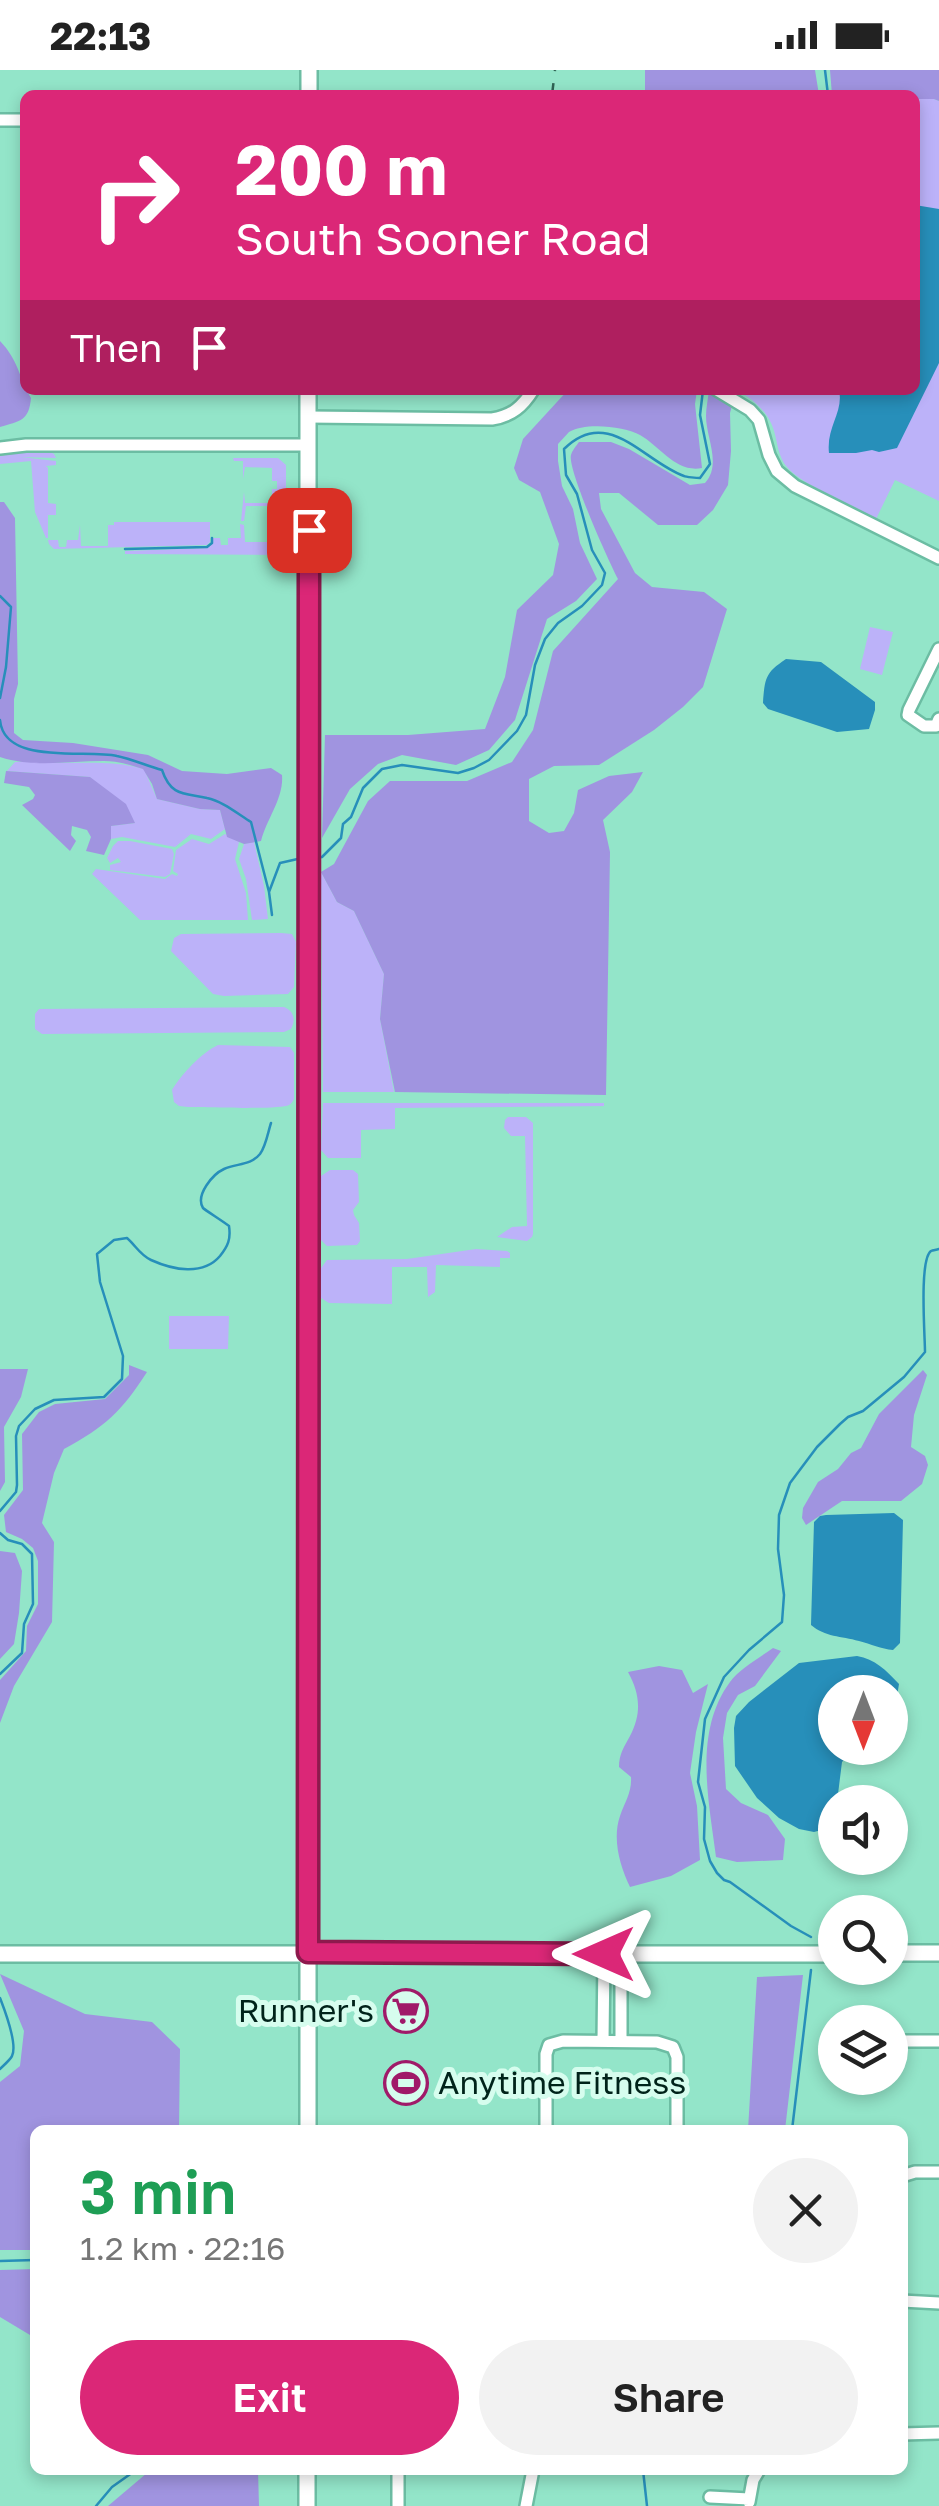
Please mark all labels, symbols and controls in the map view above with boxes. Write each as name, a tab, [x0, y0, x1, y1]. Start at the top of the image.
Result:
text: 22:13	[50, 13, 151, 58]
text: 200 m	[235, 126, 447, 210]
icon: right	[70, 130, 200, 260]
text: South Sooner Road	[235, 211, 651, 265]
icon: arrive	[182, 320, 237, 375]
text: Then	[70, 325, 162, 370]
pin	[267, 488, 352, 573]
icon: arrive	[282, 503, 337, 558]
north arrow	[818, 1675, 908, 1765]
map controls	[818, 1675, 908, 2095]
button: sound	[818, 1785, 908, 1875]
button: search	[818, 1895, 908, 1985]
position arrow	[552, 1902, 656, 2006]
supermarket icon: Runner's	[383, 1988, 429, 2034]
place label: Runner's	[238, 1991, 374, 2029]
button: layers	[818, 2005, 908, 2095]
sports icon: Anytime Fitness	[383, 2060, 429, 2106]
place label: Anytime Fitness	[438, 2063, 686, 2101]
text: 3 min	[80, 2155, 236, 2227]
button: close	[753, 2158, 858, 2263]
text: 1.2 km · 22:16	[80, 2229, 285, 2267]
button: Exit	[80, 2340, 459, 2455]
button: Share	[479, 2340, 858, 2455]

